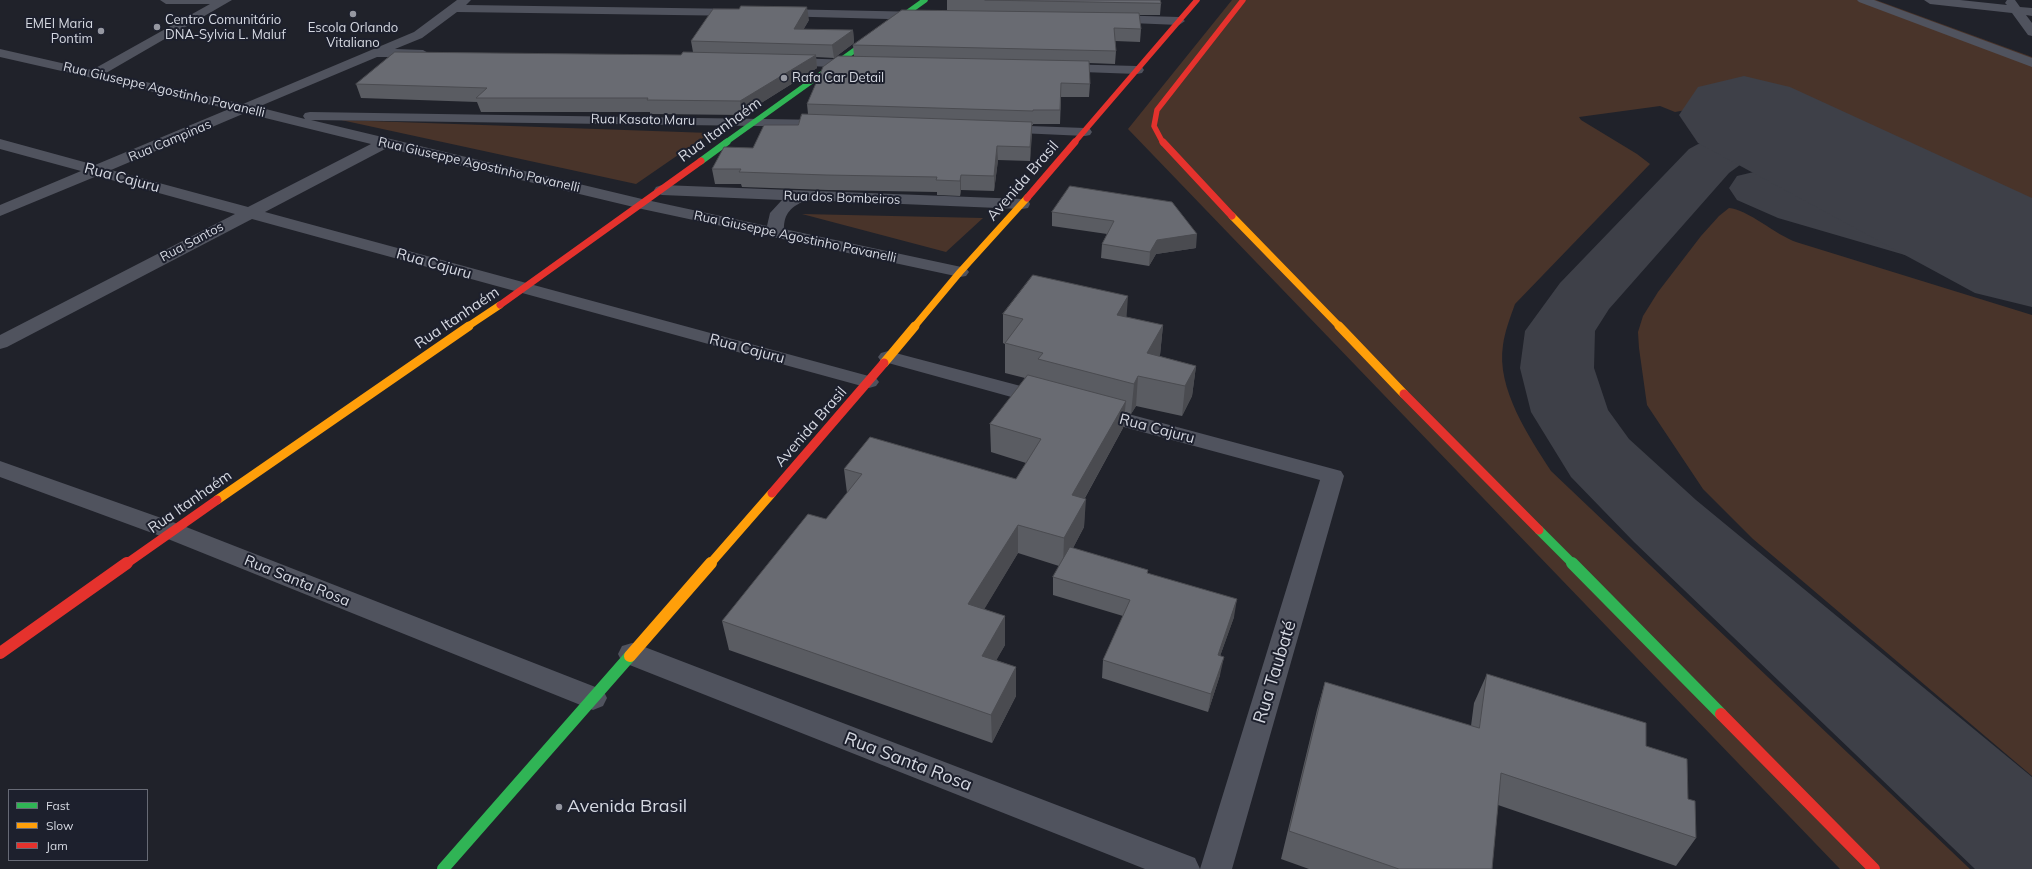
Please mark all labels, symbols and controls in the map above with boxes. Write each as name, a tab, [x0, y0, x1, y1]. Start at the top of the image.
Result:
marker: Escola Orlando Vitaliano	[348, 9, 358, 19]
place label: Centro Comunitário DNA-Sylvia L. Maluf	[165, 12, 286, 43]
place label: EMEI Maria Pontim	[25, 16, 93, 47]
place label: Escola Orlando Vitaliano	[308, 20, 398, 51]
marker: Centro Comunitário DNA-Sylvia L. Maluf	[152, 22, 162, 32]
marker: EMEI Maria Pontim	[96, 26, 106, 36]
street label: Rua Giuseppe Agostinho Pavanelli	[62, 59, 266, 121]
place label: Rafa Car Detail	[792, 70, 884, 86]
marker: Rafa Car Detail	[779, 73, 789, 83]
street label: Rua Itanhaém	[675, 94, 765, 166]
street label: Rua Kasato Maru	[591, 111, 695, 129]
street label: Rua Campinas	[126, 117, 214, 165]
street label: Rua Giuseppe Agostinho Pavanelli	[377, 134, 581, 196]
street label: Avenida Brasil	[983, 137, 1063, 225]
street label: Rua Cajuru	[82, 159, 162, 197]
street label: Rua dos Bombeiros	[783, 188, 901, 208]
street label: Rua Giuseppe Agostinho Pavanelli	[692, 208, 898, 266]
street label: Rua Santos	[158, 219, 226, 265]
street label: Rua Cajuru	[394, 245, 474, 283]
street label: Rua Itanhaém	[411, 283, 503, 353]
street label: Rua Cajuru	[707, 330, 787, 368]
street label: Avenida Brasil	[771, 383, 851, 471]
street label: Rua Cajuru	[1117, 410, 1197, 448]
street label: Rua Itanhaém	[145, 467, 235, 537]
street label: Rua Santa Rosa	[241, 552, 353, 610]
street label: Rua Taubaté	[1249, 618, 1301, 726]
street label: Rua Santa Rosa	[841, 728, 975, 796]
legend	[8, 789, 148, 861]
place label: Avenida Brasil	[567, 796, 687, 818]
text: Fast	[46, 798, 70, 813]
marker: Avenida Brasil	[554, 802, 564, 812]
text: Slow	[46, 818, 74, 833]
text: Jam	[46, 838, 68, 853]

